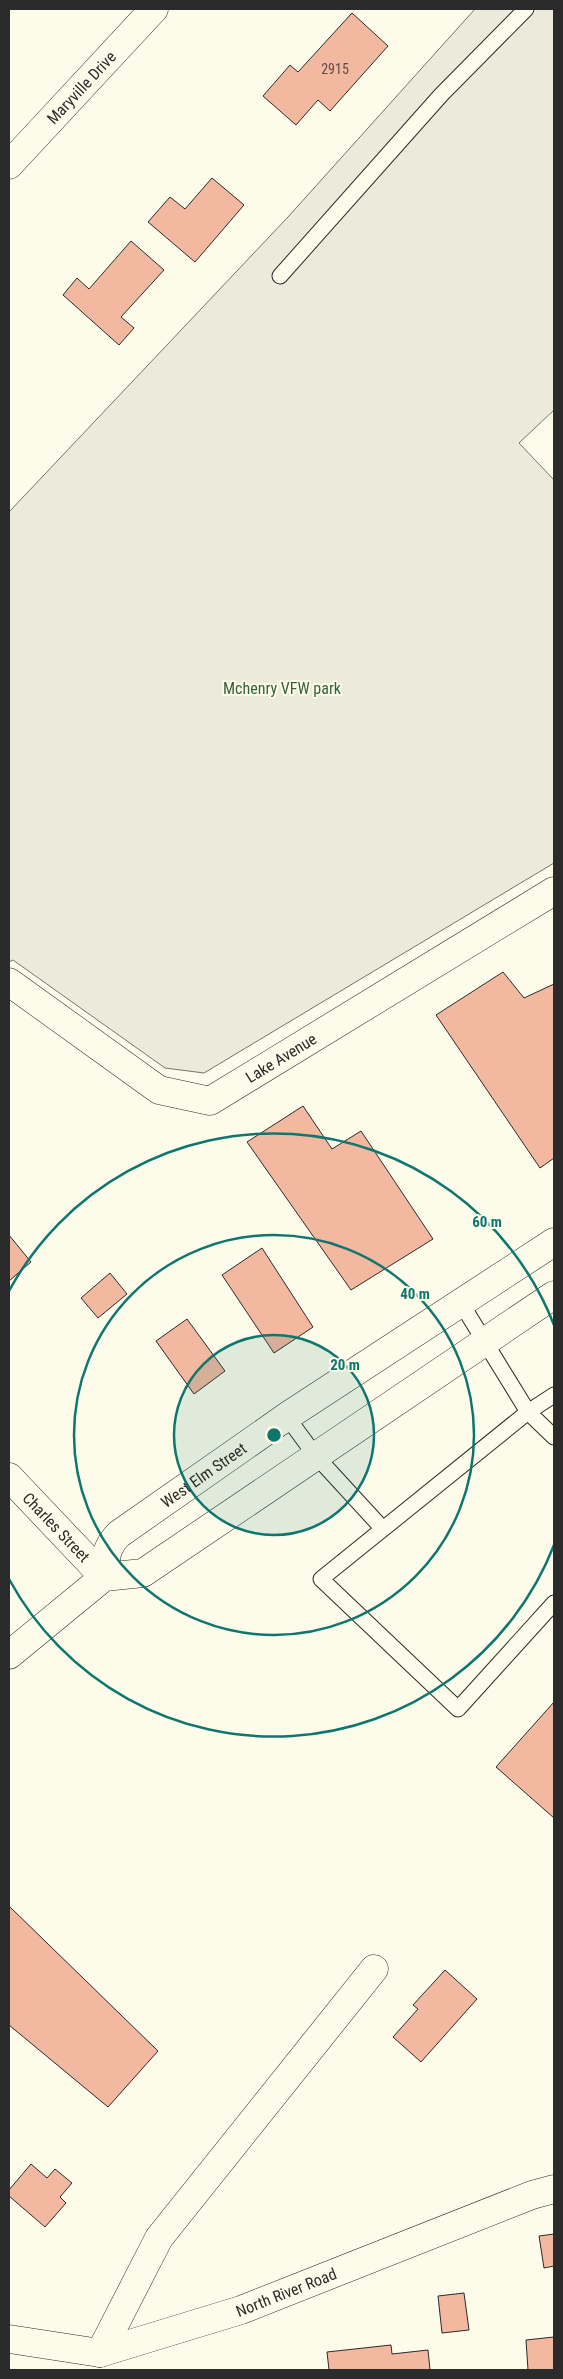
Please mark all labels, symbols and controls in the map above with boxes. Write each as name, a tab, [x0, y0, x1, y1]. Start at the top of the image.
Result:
street label: Maryville Drive	[43, 47, 120, 128]
house number: 2915	[321, 61, 349, 77]
park label: Mchenry VFW park	[223, 679, 342, 698]
street label: Lake Avenue	[242, 1029, 320, 1087]
text: 60 m	[472, 1213, 502, 1231]
text: 40 m	[400, 1285, 430, 1303]
text: 20 m	[330, 1356, 360, 1374]
centre of rings	[265, 1426, 283, 1444]
street label: West Elm Street	[157, 1438, 250, 1511]
street label: Charles Street	[19, 1488, 94, 1566]
street label: North River Road	[233, 2264, 339, 2321]

